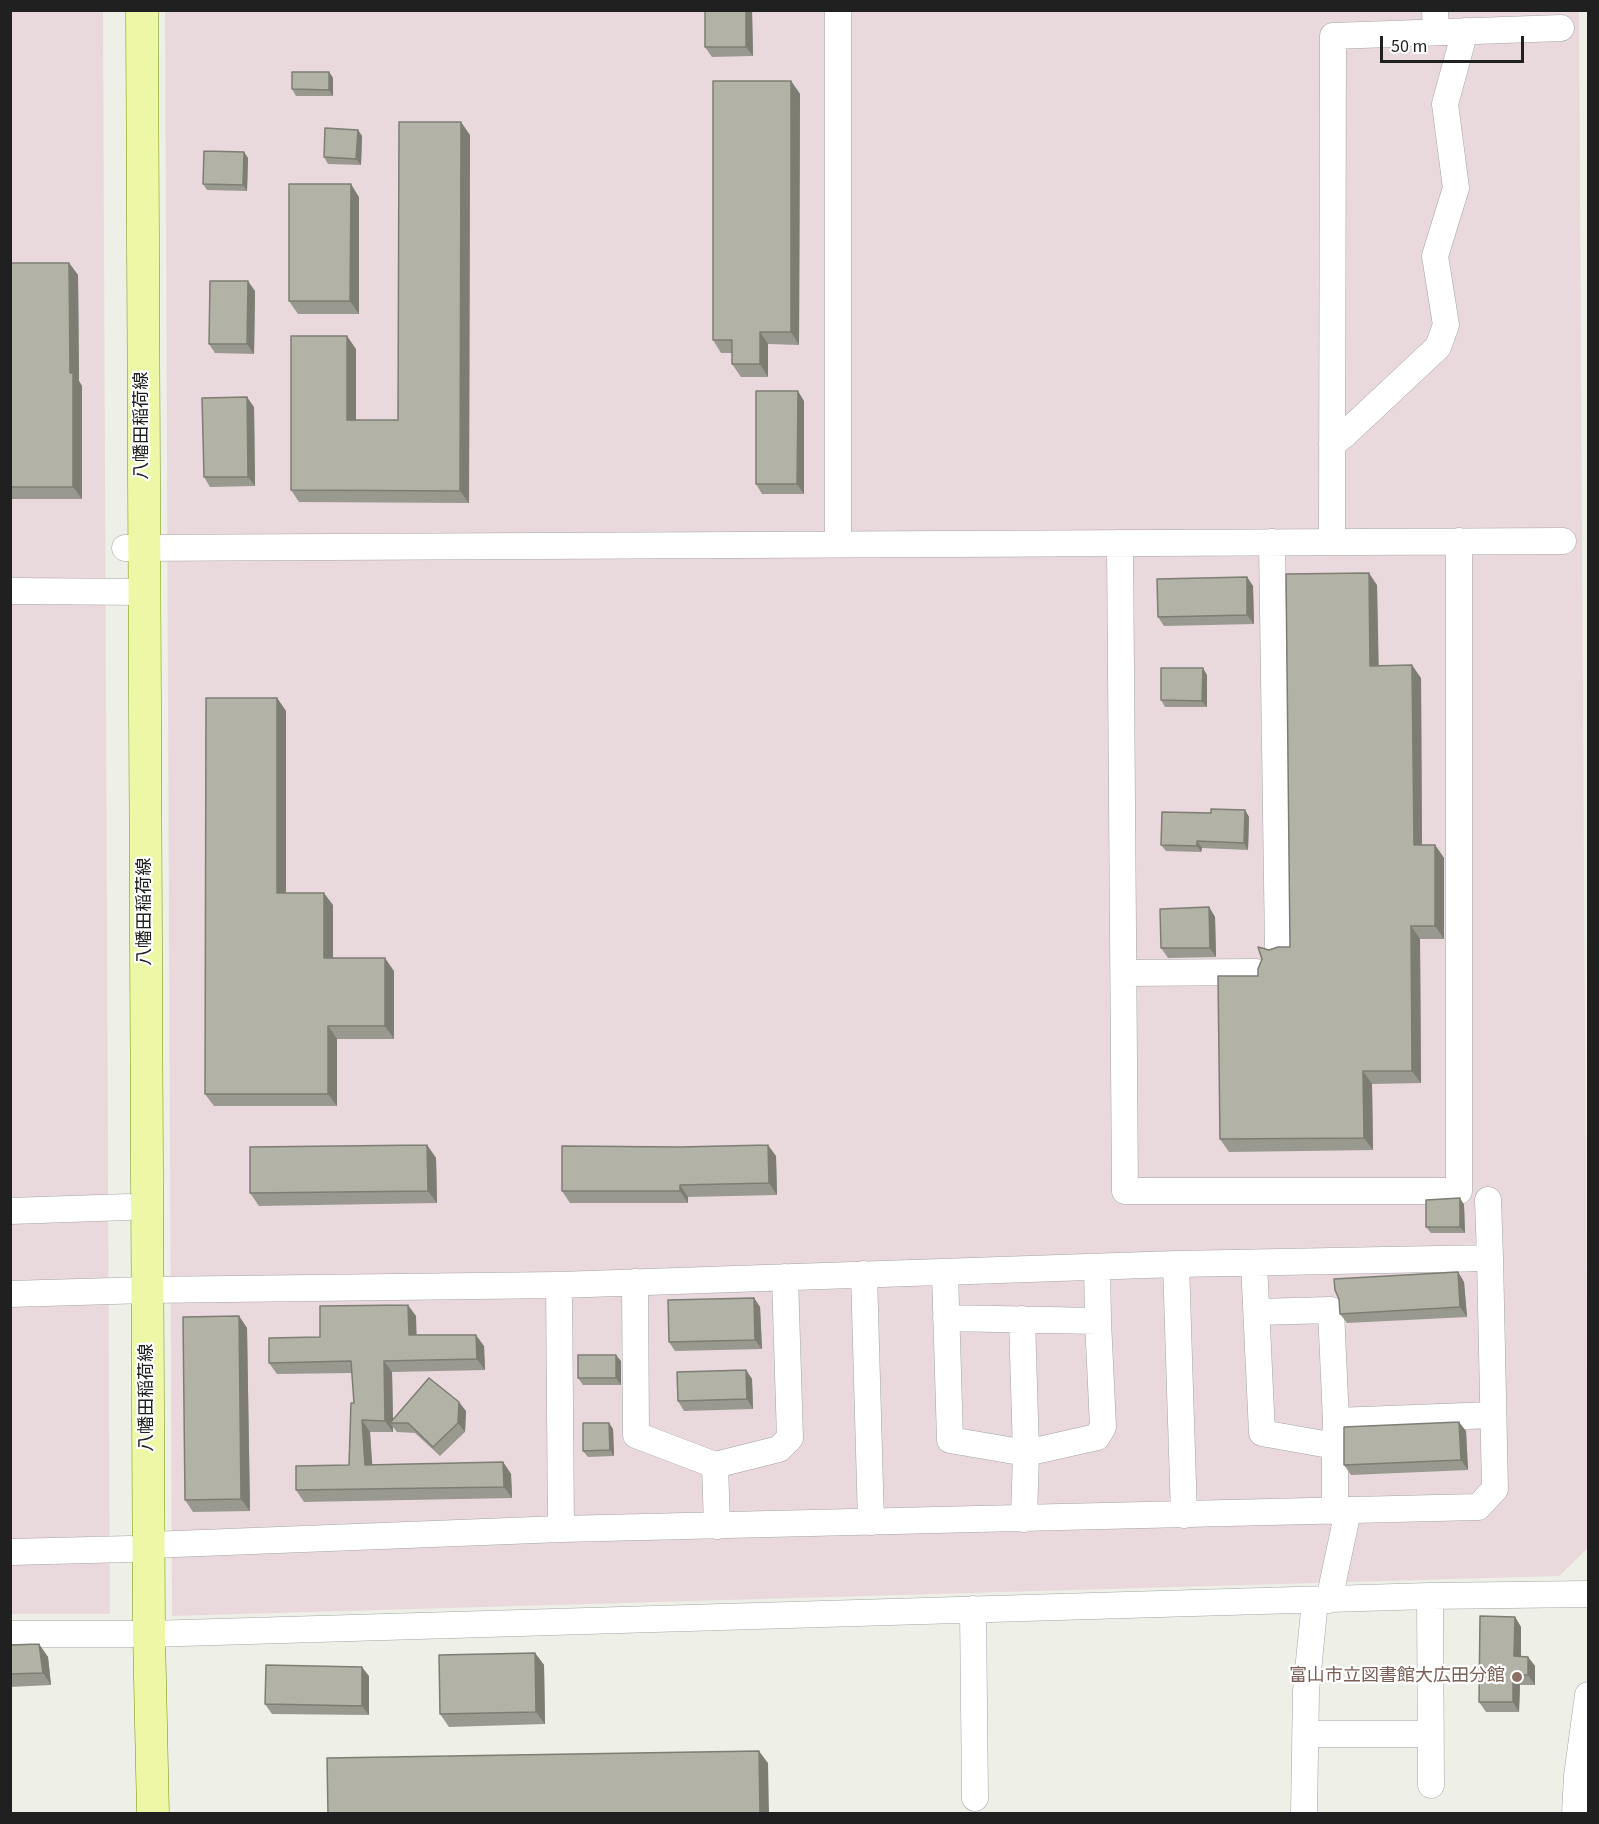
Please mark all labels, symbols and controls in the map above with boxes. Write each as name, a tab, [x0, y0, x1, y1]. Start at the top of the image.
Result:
scale bar	[1383, 24, 1527, 62]
text: 50 m	[1391, 34, 1427, 59]
street label: 八幡田稲荷線	[132, 372, 154, 480]
street label: 八幡田稲荷線	[135, 858, 157, 966]
street label: 八幡田稲荷線	[137, 1344, 159, 1452]
place label: 富山市立図書館大広田分館	[1289, 1666, 1505, 1688]
marker: 富山市立図書館大広田分館	[1510, 1670, 1524, 1684]

